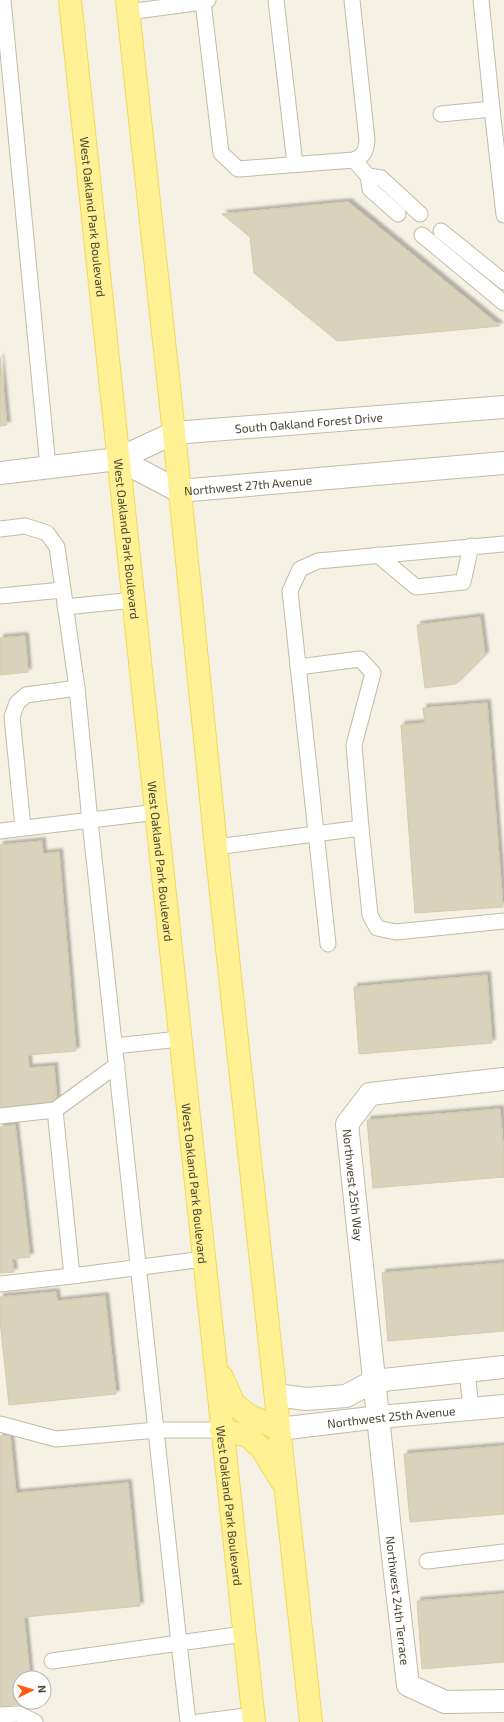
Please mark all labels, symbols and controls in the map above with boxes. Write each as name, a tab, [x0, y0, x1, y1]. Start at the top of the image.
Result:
street label: West Oakland Park Boulevard	[78, 136, 109, 298]
street label: South Oakland Forest Drive	[234, 410, 383, 435]
street label: West Oakland Park Boulevard	[112, 458, 143, 620]
street label: Northwest 27th Avenue	[183, 473, 313, 498]
street label: West Oakland Park Boulevard	[146, 780, 176, 942]
street label: West Oakland Park Boulevard	[179, 1103, 211, 1264]
street label: Northwest 25th Way	[341, 1128, 366, 1242]
street label: Northwest 25th Avenue	[326, 1403, 456, 1430]
street label: West Oakland Park Boulevard	[214, 1425, 246, 1586]
street label: Northwest 24th Terrace	[384, 1535, 413, 1666]
north arrow	[12, 1670, 52, 1710]
text: N	[36, 1685, 49, 1694]

